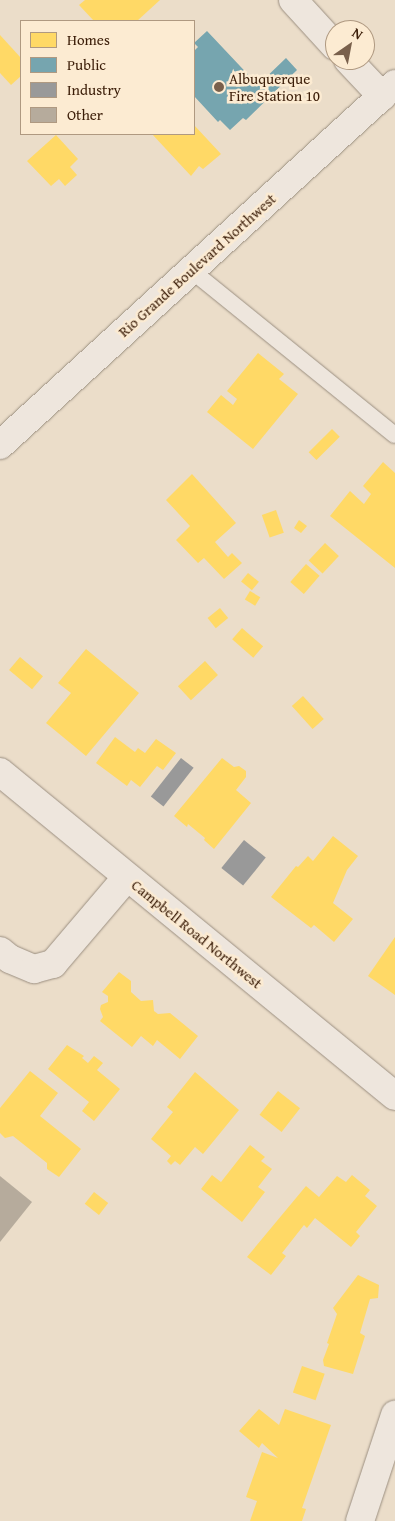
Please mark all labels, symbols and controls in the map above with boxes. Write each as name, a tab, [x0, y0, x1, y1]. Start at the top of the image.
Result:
legend	[20, 20, 195, 135]
north arrow	[325, 20, 375, 70]
text: N	[348, 22, 367, 44]
text: Homes	[67, 29, 110, 50]
text: Public	[67, 54, 106, 75]
place label: Albuquerque Fire Station 10	[229, 69, 320, 104]
text: Industry	[67, 79, 121, 100]
marker: Albuquerque Fire Station 10	[213, 81, 225, 93]
text: Other	[67, 104, 103, 125]
street label: Rio Grande Boulevard Northwest	[115, 190, 279, 340]
street label: Campbell Road Northwest	[128, 876, 266, 992]

